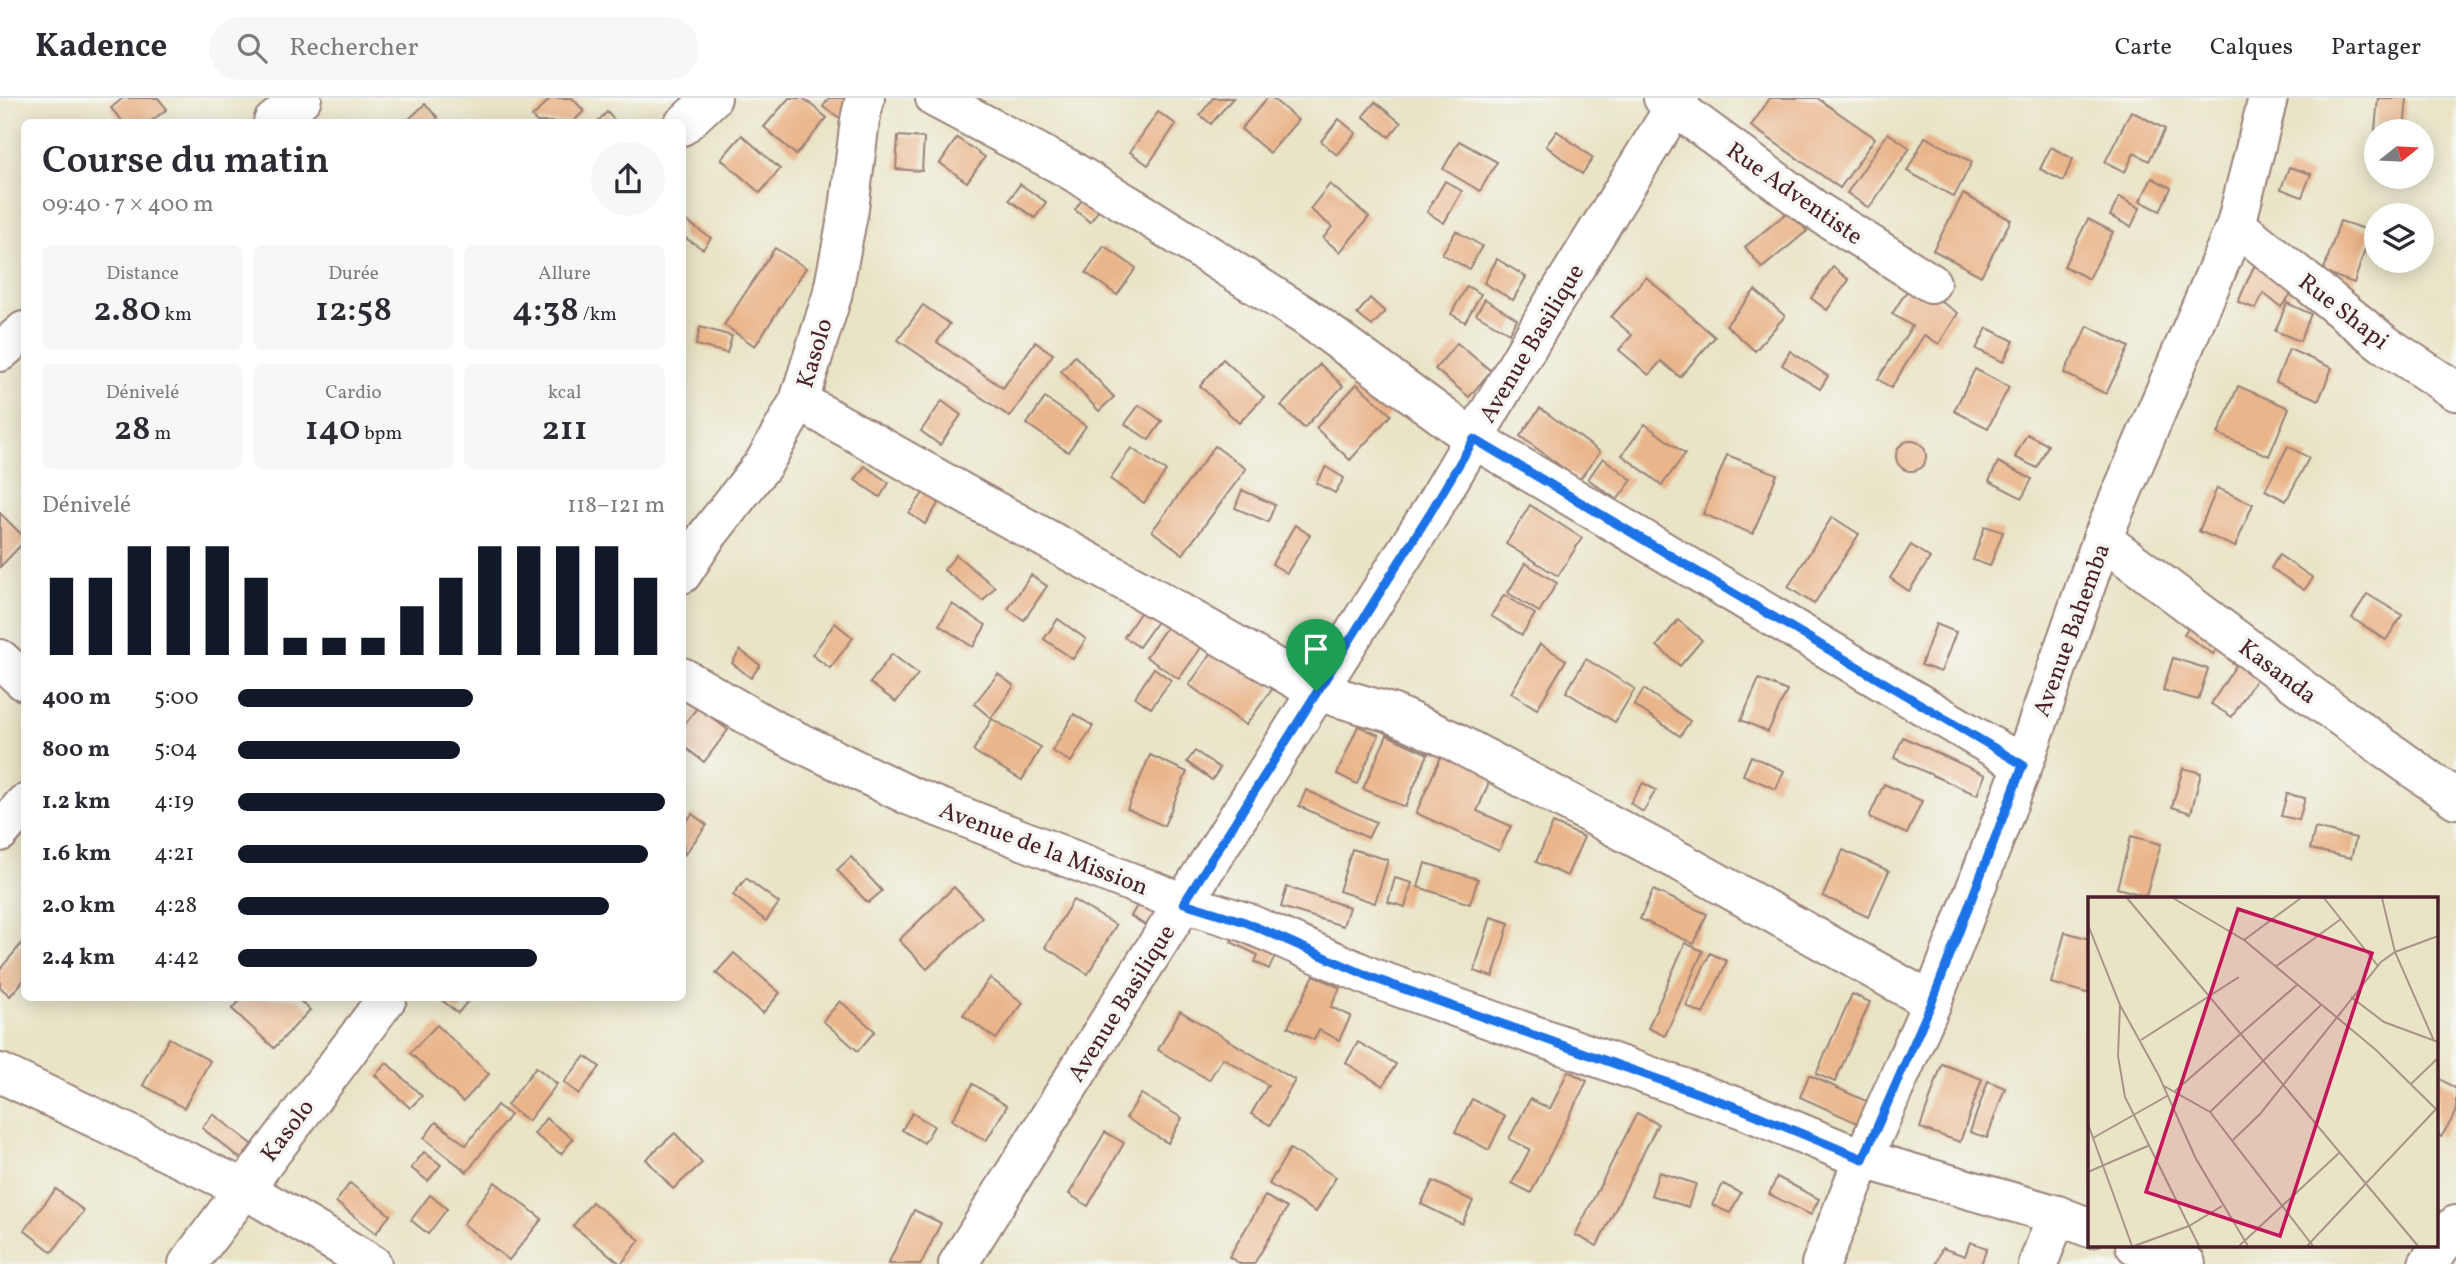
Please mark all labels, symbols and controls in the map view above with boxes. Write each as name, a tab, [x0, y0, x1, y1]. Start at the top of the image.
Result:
search box	[209, 17, 699, 80]
text: Kadence	[35, 25, 167, 71]
icon: search	[233, 29, 271, 67]
text: Rechercher	[289, 30, 418, 66]
text: Carte	[2115, 31, 2172, 65]
text: Calques	[2210, 31, 2293, 65]
text: Partager	[2331, 31, 2421, 65]
north arrow	[2364, 119, 2434, 189]
map controls	[2364, 119, 2434, 273]
street label: Rue Adventiste	[1719, 135, 1869, 254]
text: Course du matin	[42, 136, 329, 189]
button: share	[591, 142, 665, 216]
text: 09:40 · 7 × 400 m	[42, 189, 214, 221]
button: layers	[2364, 203, 2434, 273]
street label: Avenue Basilique	[1472, 258, 1594, 430]
text: Distance	[106, 261, 179, 287]
text: Durée	[328, 261, 379, 287]
text: Allure	[538, 261, 591, 287]
street label: Rue Shapi	[2290, 266, 2395, 359]
text: 2.80	[93, 287, 161, 335]
text: 12:58	[315, 287, 392, 335]
text: 4:38	[512, 287, 579, 335]
text: km	[161, 302, 192, 328]
text: /km	[579, 302, 617, 328]
street label: Kasolo	[789, 315, 843, 392]
text: Dénivelé	[106, 380, 179, 406]
text: Cardio	[325, 380, 382, 406]
text: kcal	[548, 380, 581, 406]
text: 28	[114, 406, 151, 454]
text: 140	[305, 406, 360, 454]
text: 211	[541, 406, 588, 454]
text: m	[151, 421, 171, 447]
text: bpm	[360, 421, 402, 447]
text: Dénivelé	[42, 490, 131, 522]
text: 118–121 m	[567, 490, 665, 522]
street label: Avenue Bahemba	[2026, 539, 2120, 722]
pin	[1286, 619, 1346, 691]
icon: arrive	[1297, 630, 1335, 668]
street label: Kasanda	[2231, 632, 2323, 713]
text: 400 m	[42, 682, 111, 714]
text: 5:00	[154, 682, 199, 714]
text: 800 m	[42, 734, 110, 766]
text: 5:04	[154, 734, 197, 766]
text: 1.2 km	[42, 786, 111, 818]
text: 4:19	[154, 786, 194, 818]
street label: Avenue de la Mission	[934, 794, 1153, 905]
text: 1.6 km	[42, 838, 111, 870]
text: 4:21	[154, 838, 194, 870]
text: 2.0 km	[42, 890, 115, 922]
text: 4:28	[154, 890, 197, 922]
inset map	[2088, 897, 2438, 1246]
street label: Avenue Basilique	[1061, 919, 1185, 1089]
text: 2.4 km	[42, 942, 115, 974]
text: 4:42	[154, 942, 199, 974]
street label: Kasolo	[254, 1093, 324, 1170]

